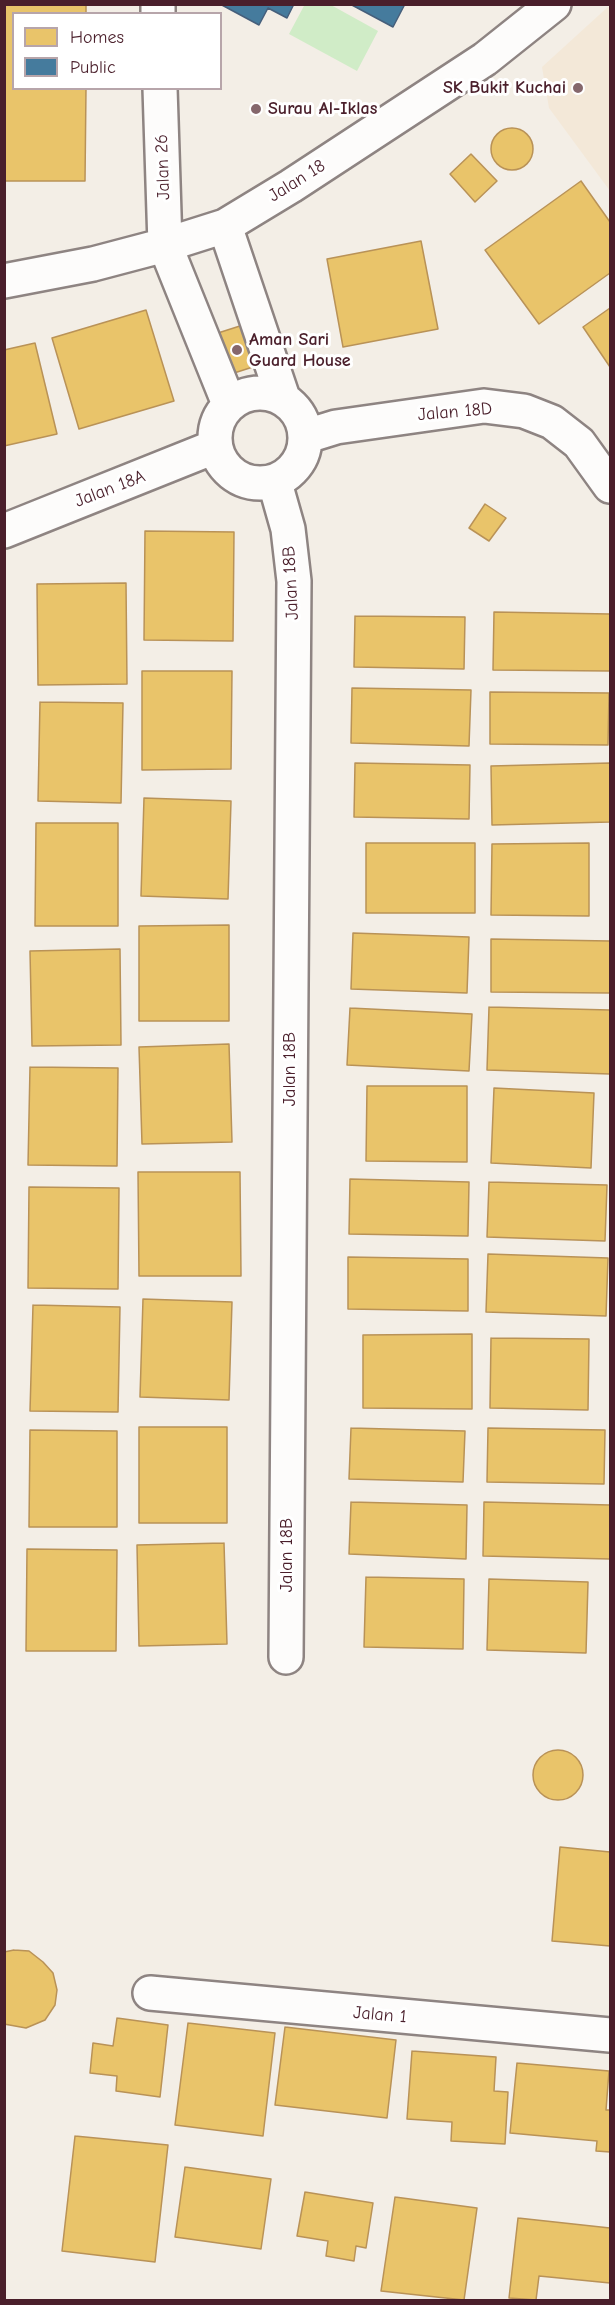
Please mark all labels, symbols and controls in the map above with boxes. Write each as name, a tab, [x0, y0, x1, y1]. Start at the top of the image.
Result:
legend	[12, 12, 222, 90]
text: Homes	[70, 27, 124, 48]
text: Public	[70, 57, 116, 78]
place label: SK Bukit Kuchai	[443, 77, 566, 99]
marker: SK Bukit Kuchai	[571, 81, 585, 95]
place label: Surau Al-Iklas	[268, 98, 377, 120]
marker: Surau Al-Iklas	[249, 102, 263, 116]
street label: Jalan 26	[151, 134, 175, 200]
street label: Jalan 18	[265, 155, 329, 207]
place label: Aman Sari Guard House	[249, 329, 351, 372]
marker: Aman Sari Guard House	[230, 343, 244, 357]
street label: Jalan 18D	[417, 398, 493, 426]
street label: Jalan 18A	[72, 466, 148, 512]
street label: Jalan 18B	[278, 545, 304, 621]
street label: Jalan 18B	[279, 1032, 301, 1106]
street label: Jalan 18B	[276, 1518, 298, 1592]
street label: Jalan 1	[352, 2002, 408, 2028]

